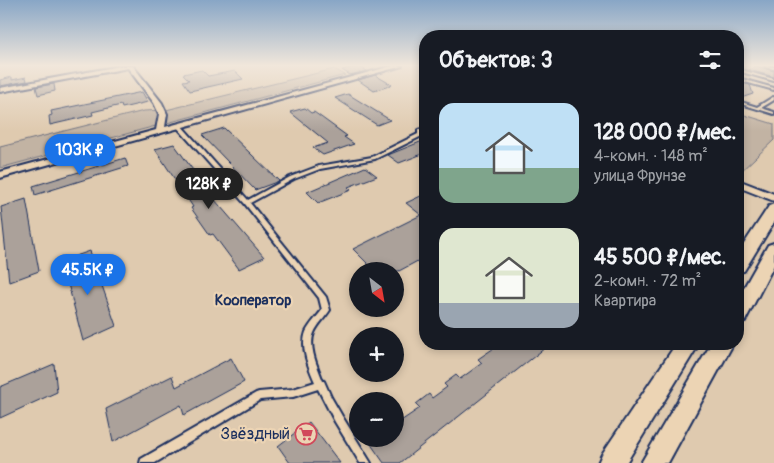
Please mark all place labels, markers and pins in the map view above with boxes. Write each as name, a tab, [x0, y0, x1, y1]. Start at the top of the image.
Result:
pin: 103K ₽	[39, 134, 121, 176]
pin: 128K ₽	[168, 168, 250, 210]
pin: 45.5K ₽	[42, 254, 134, 296]
supermarket icon: Звёздный	[294, 422, 318, 446]
place label: Звёздный	[221, 424, 290, 444]

